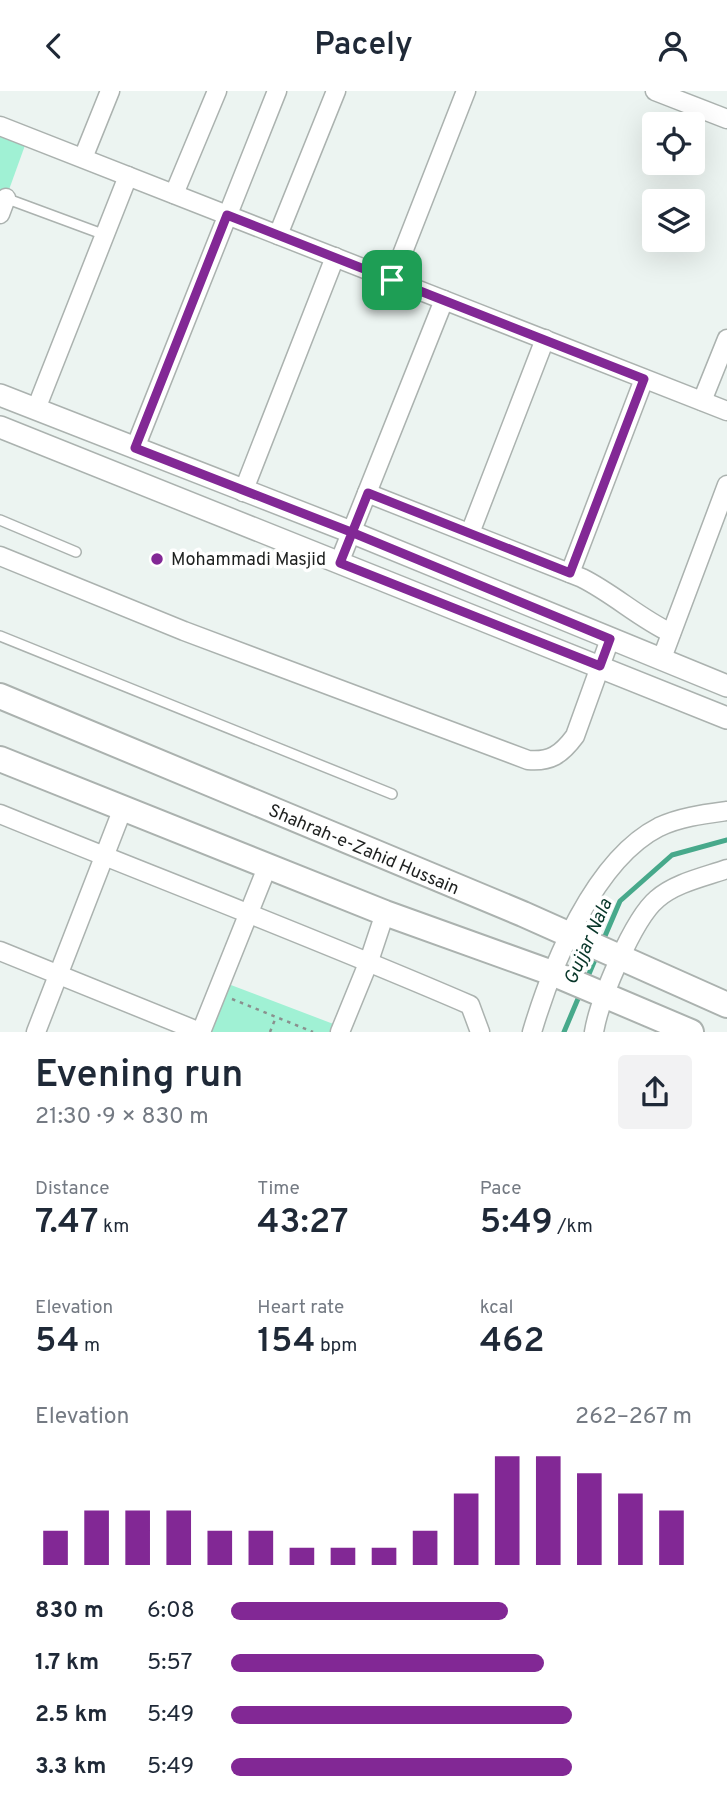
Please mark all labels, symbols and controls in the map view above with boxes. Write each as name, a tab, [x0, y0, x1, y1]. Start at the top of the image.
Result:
text: Pacely	[314, 26, 413, 66]
icon: back	[35, 27, 73, 65]
icon: person	[654, 27, 692, 65]
map controls	[642, 112, 705, 252]
button: locate	[642, 112, 705, 175]
button: layers	[642, 189, 705, 252]
pin	[362, 250, 422, 310]
icon: arrive	[373, 261, 411, 299]
place label: Mohammadi Masjid	[171, 549, 326, 572]
marker: Mohammadi Masjid	[149, 551, 165, 567]
street label: Shahrah-e-Zahid Hussain	[264, 800, 462, 901]
water label: Gujjar Nala	[559, 895, 618, 988]
text: Evening run	[35, 1052, 243, 1101]
button: share	[618, 1055, 692, 1129]
text: 21:30 · 9 × 830 m	[35, 1103, 209, 1132]
text: Distance	[35, 1177, 110, 1201]
text: Time	[257, 1177, 300, 1201]
text: Pace	[480, 1177, 521, 1201]
text: 7.47	[35, 1201, 99, 1245]
text: 43:27	[257, 1201, 349, 1245]
text: 5:49	[480, 1201, 553, 1245]
text: km	[99, 1215, 129, 1239]
text: /km	[553, 1215, 593, 1239]
text: Elevation	[35, 1296, 113, 1320]
text: Heart rate	[257, 1296, 344, 1320]
text: kcal	[480, 1296, 513, 1320]
text: 54	[35, 1320, 79, 1364]
text: 154	[257, 1320, 315, 1364]
text: 462	[480, 1320, 545, 1364]
text: m	[79, 1334, 100, 1358]
text: bpm	[315, 1334, 357, 1358]
text: Elevation	[35, 1403, 130, 1432]
text: 262–267 m	[575, 1403, 692, 1432]
text: 830 m	[35, 1597, 104, 1626]
text: 6:08	[147, 1597, 195, 1626]
text: 1.7 km	[35, 1649, 99, 1678]
text: 5:57	[147, 1649, 193, 1678]
text: 2.5 km	[35, 1701, 108, 1730]
text: 5:49	[147, 1701, 194, 1730]
text: 3.3 km	[35, 1753, 106, 1782]
text: 5:49	[147, 1753, 194, 1782]

